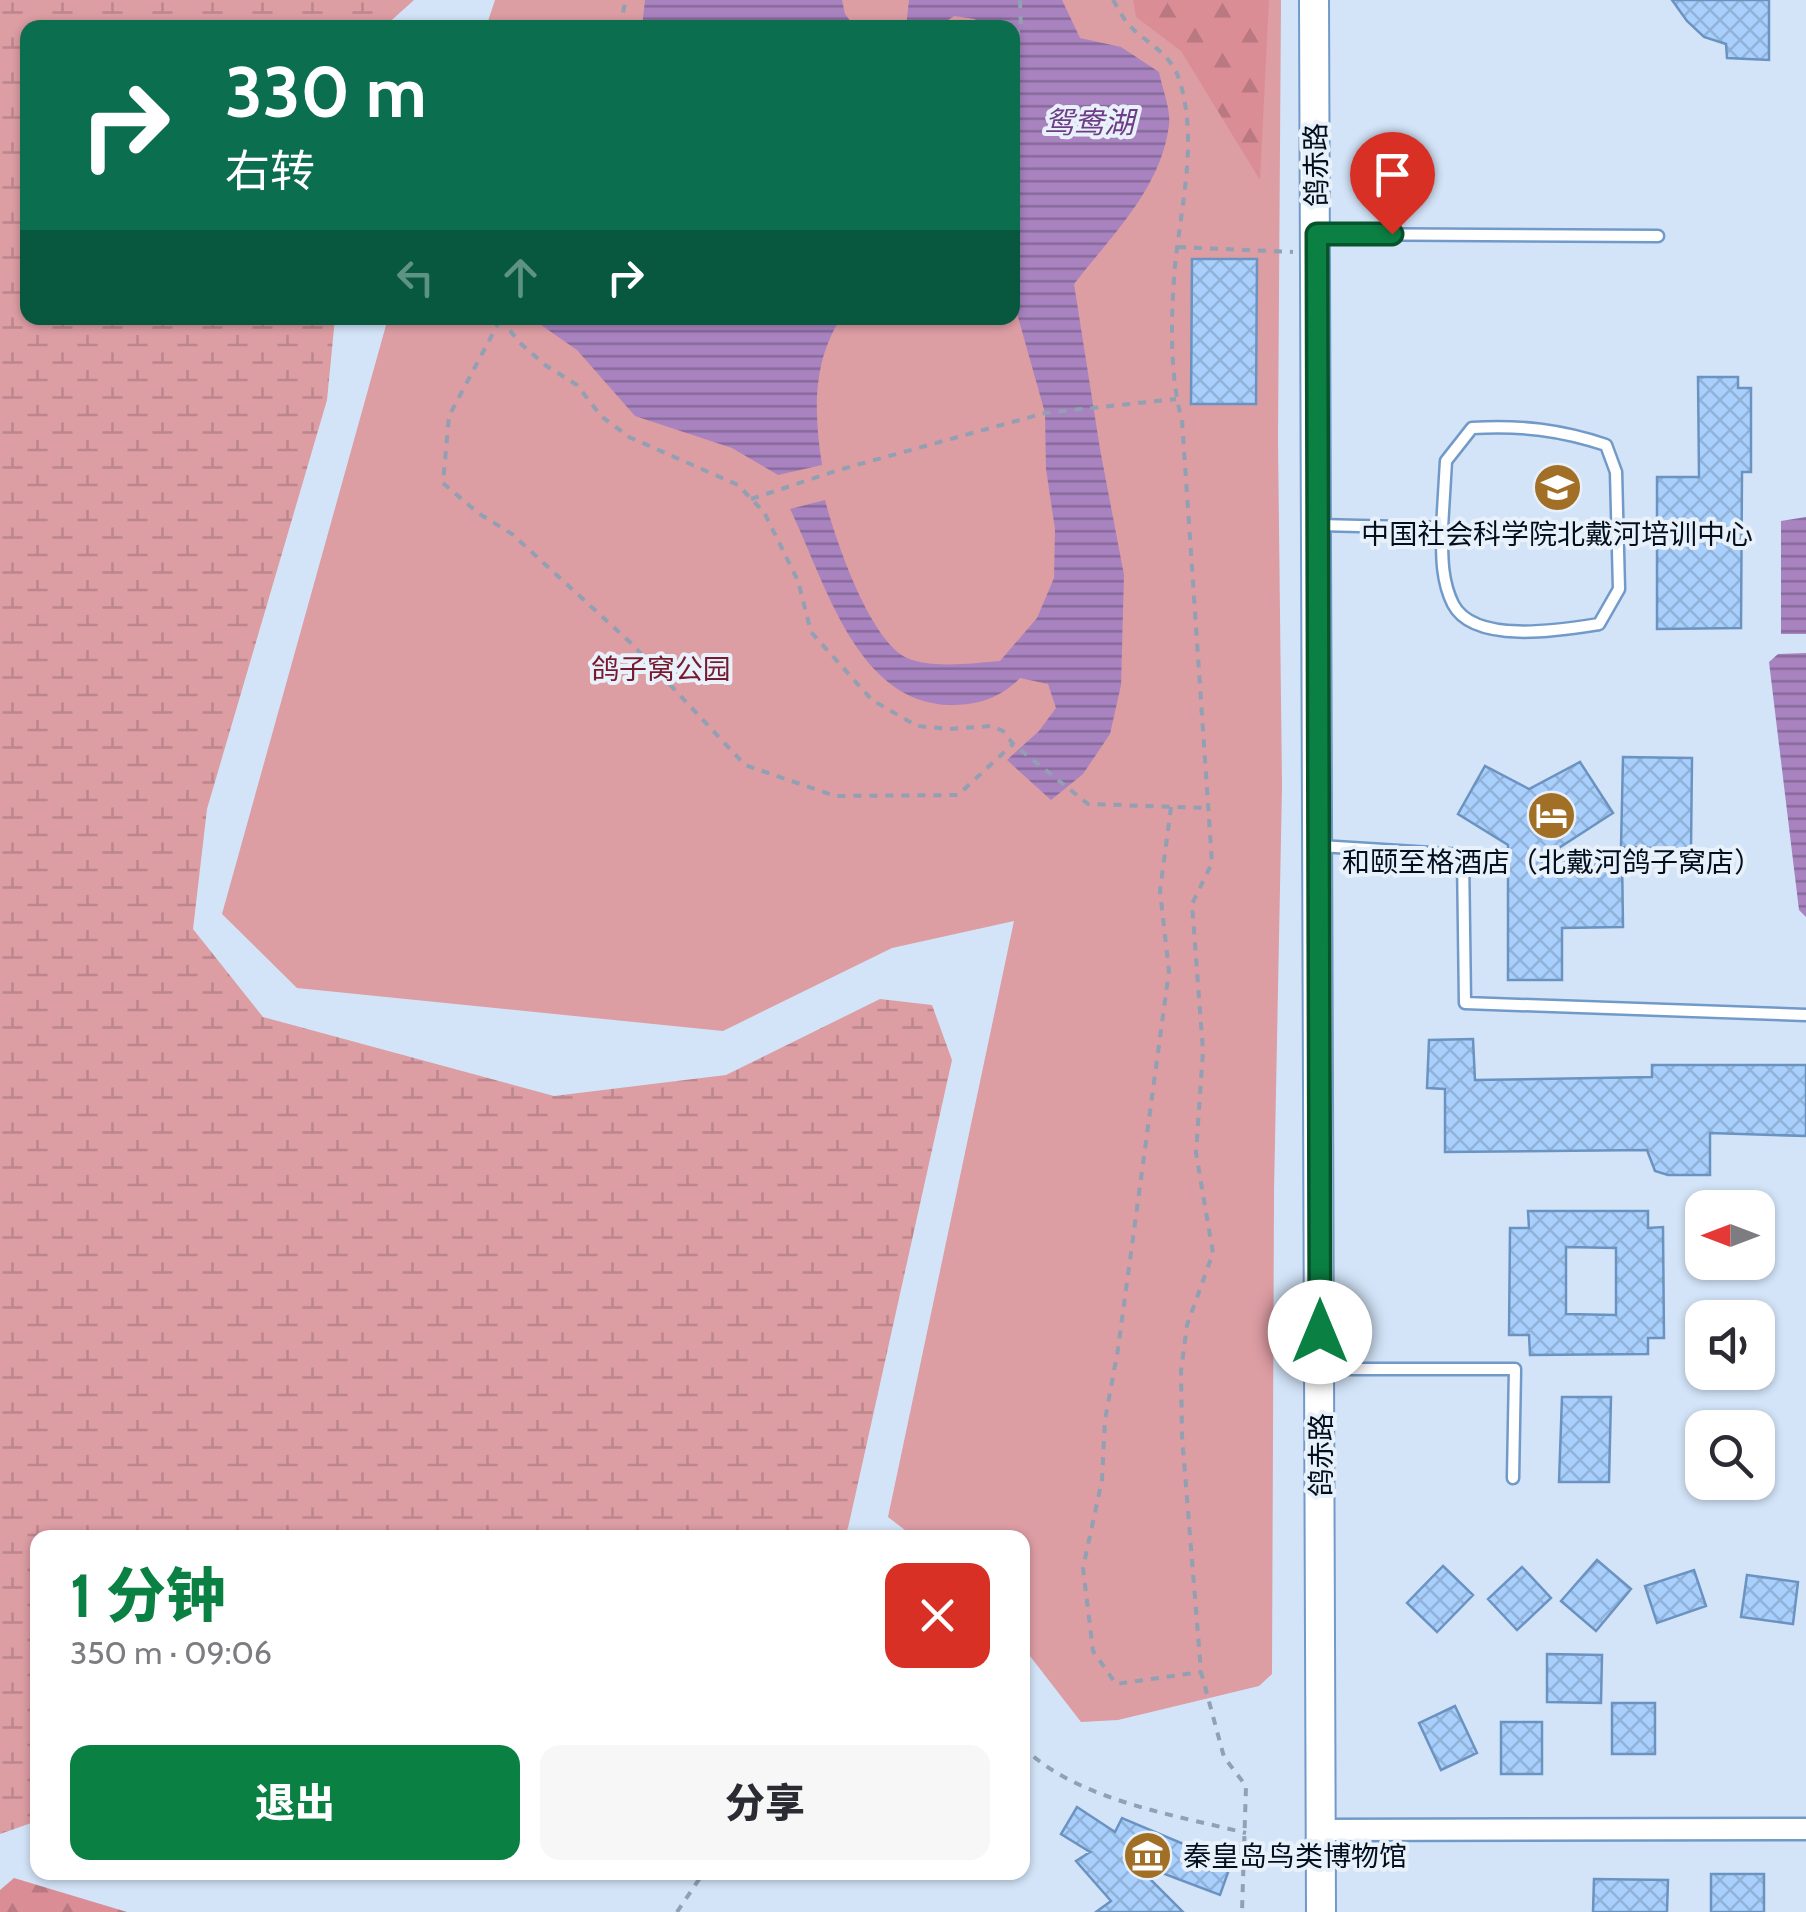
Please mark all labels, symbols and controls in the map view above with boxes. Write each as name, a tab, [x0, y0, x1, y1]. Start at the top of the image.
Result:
text: 330 m	[225, 49, 426, 135]
icon: right	[60, 60, 190, 190]
water label: 鸳鸯湖	[1044, 104, 1138, 141]
street label: 鸽赤路	[1298, 123, 1334, 207]
pin	[1350, 132, 1435, 235]
text: 右转	[225, 144, 315, 198]
icon: arrive	[1365, 147, 1420, 202]
icon: left	[388, 250, 443, 305]
icon: ahead	[493, 250, 548, 305]
icon: right	[598, 250, 653, 305]
school or university icon: 中国社会科学院北戴河培训中心	[1531, 461, 1583, 513]
place label: 中国社会科学院北戴河培训中心	[1361, 517, 1753, 551]
park label: 鸽子窝公园	[591, 652, 731, 686]
hotel icon: 和颐至格酒店（北戴河鸽子窝店）	[1526, 789, 1578, 841]
place label: 和颐至格酒店（北戴河鸽子窝店）	[1342, 845, 1762, 879]
north arrow	[1685, 1190, 1775, 1280]
map controls	[1685, 1190, 1775, 1500]
position arrow	[1268, 1280, 1372, 1384]
button: sound	[1685, 1300, 1775, 1390]
button: search	[1685, 1410, 1775, 1500]
street label: 鸽赤路	[1304, 1413, 1338, 1497]
text: 1 分钟	[70, 1559, 226, 1632]
button: close	[885, 1563, 990, 1668]
text: 350 m · 09:06	[70, 1633, 272, 1672]
button: 退出	[70, 1745, 520, 1860]
button: 分享	[540, 1745, 990, 1860]
museum icon: 秦皇岛鸟类博物馆	[1122, 1830, 1174, 1882]
place label: 秦皇岛鸟类博物馆	[1183, 1839, 1407, 1873]

